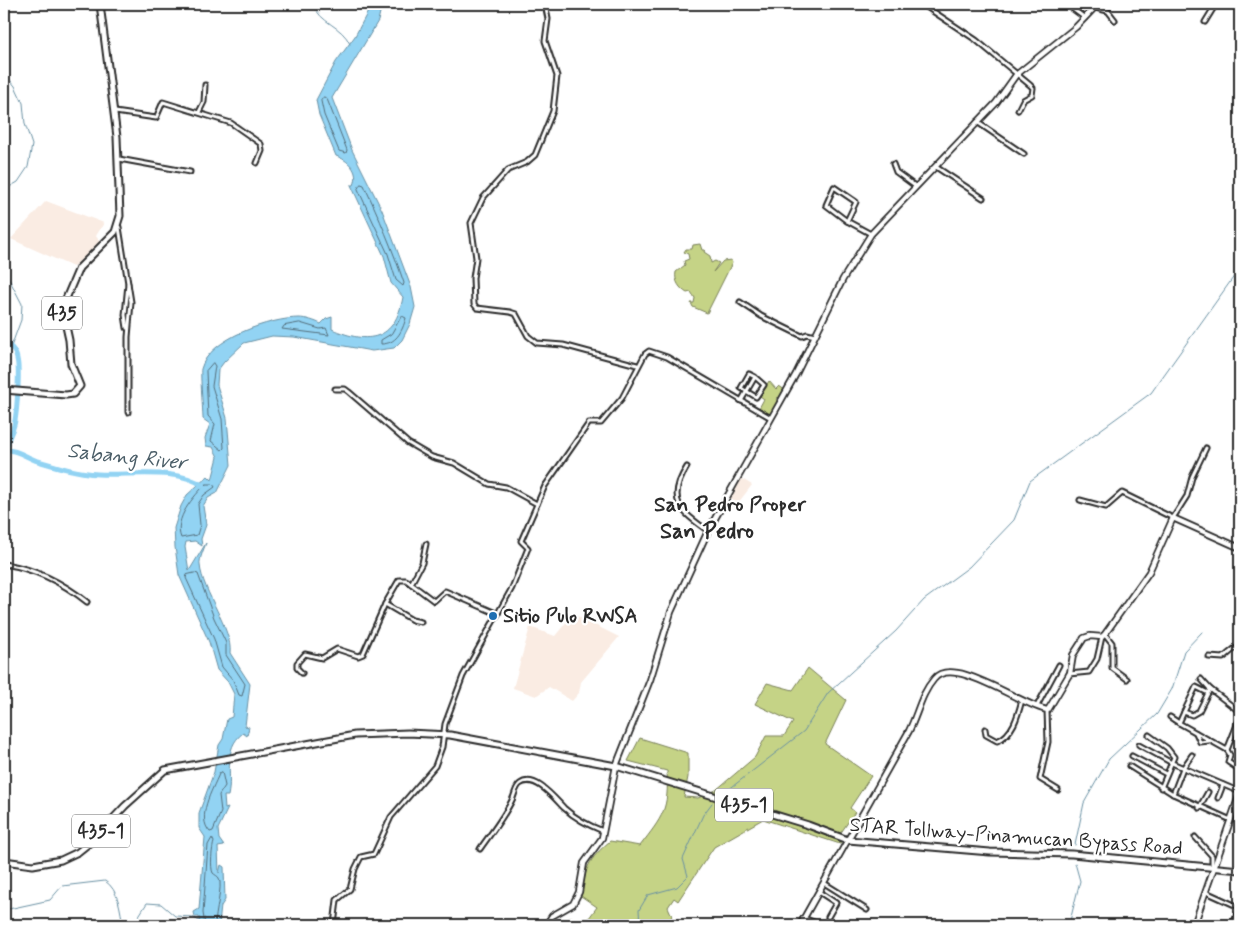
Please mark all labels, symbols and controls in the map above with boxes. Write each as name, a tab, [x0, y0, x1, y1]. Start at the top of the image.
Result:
road number: 435	[42, 296, 82, 330]
water label: Sabang River	[66, 437, 190, 477]
district label: San Pedro Proper	[654, 491, 807, 519]
district label: San Pedro	[660, 518, 754, 546]
place label: Sitio Pulo RWSA	[503, 603, 638, 630]
marker: Sitio Pulo RWSA	[487, 610, 499, 622]
road number: 435-1	[715, 788, 773, 822]
street label: STAR Tollway-Pinamucan Bypass Road	[849, 812, 1183, 862]
road number: 435-1	[72, 814, 130, 848]

